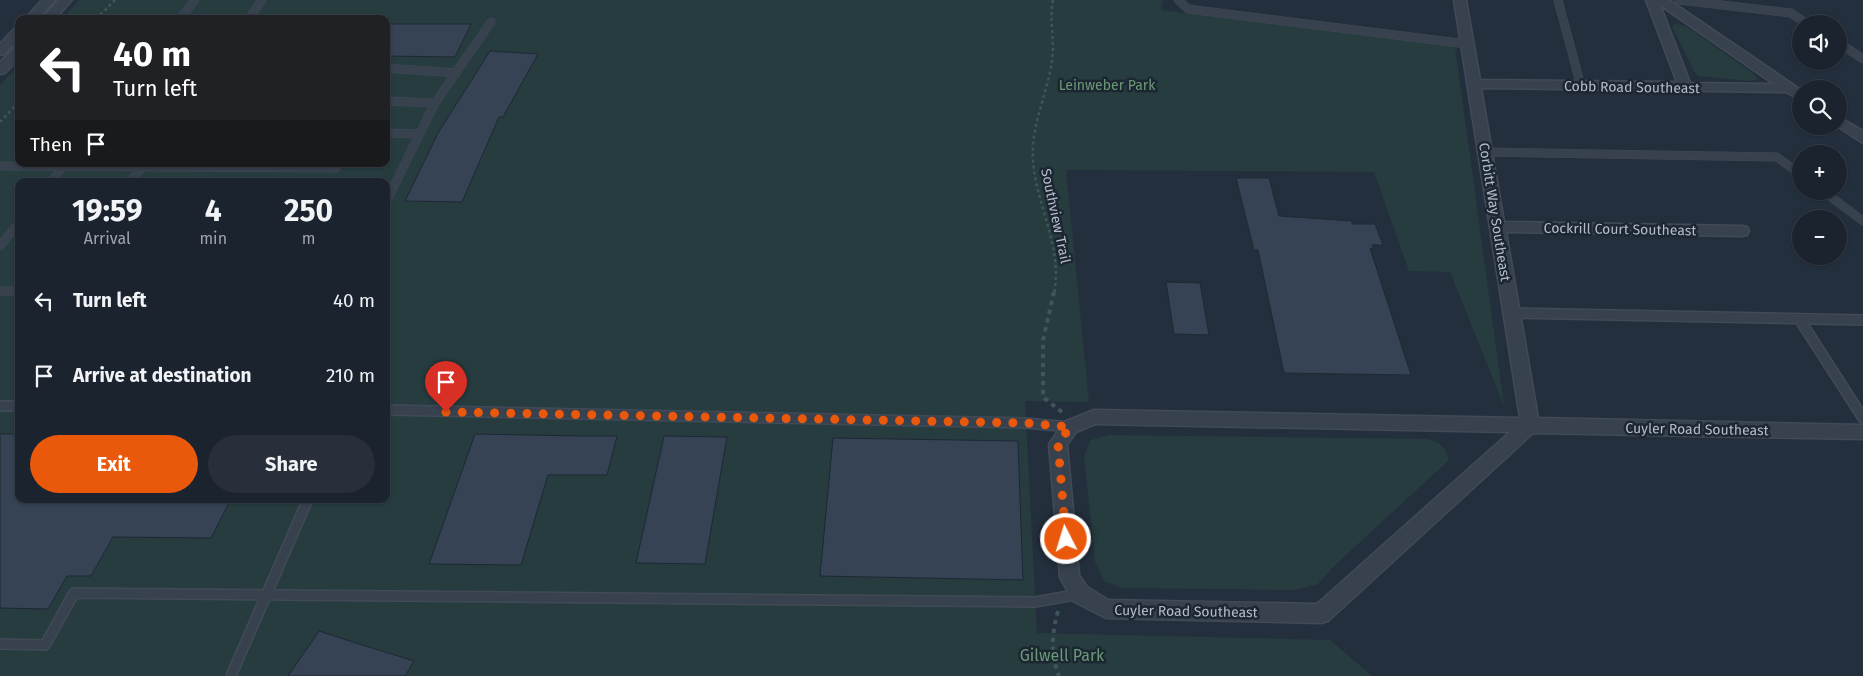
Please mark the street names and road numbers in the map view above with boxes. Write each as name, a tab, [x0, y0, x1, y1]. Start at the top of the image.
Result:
street label: Cobb Road Southeast	[1564, 78, 1701, 97]
street label: Corbitt Way Southeast	[1475, 142, 1514, 284]
street label: Southview Trail	[1037, 167, 1074, 265]
street label: Cockrill Court Southeast	[1544, 220, 1697, 239]
street label: Cuyler Road Southeast	[1625, 420, 1770, 439]
street label: Cuyler Road Southeast	[1114, 602, 1259, 621]

